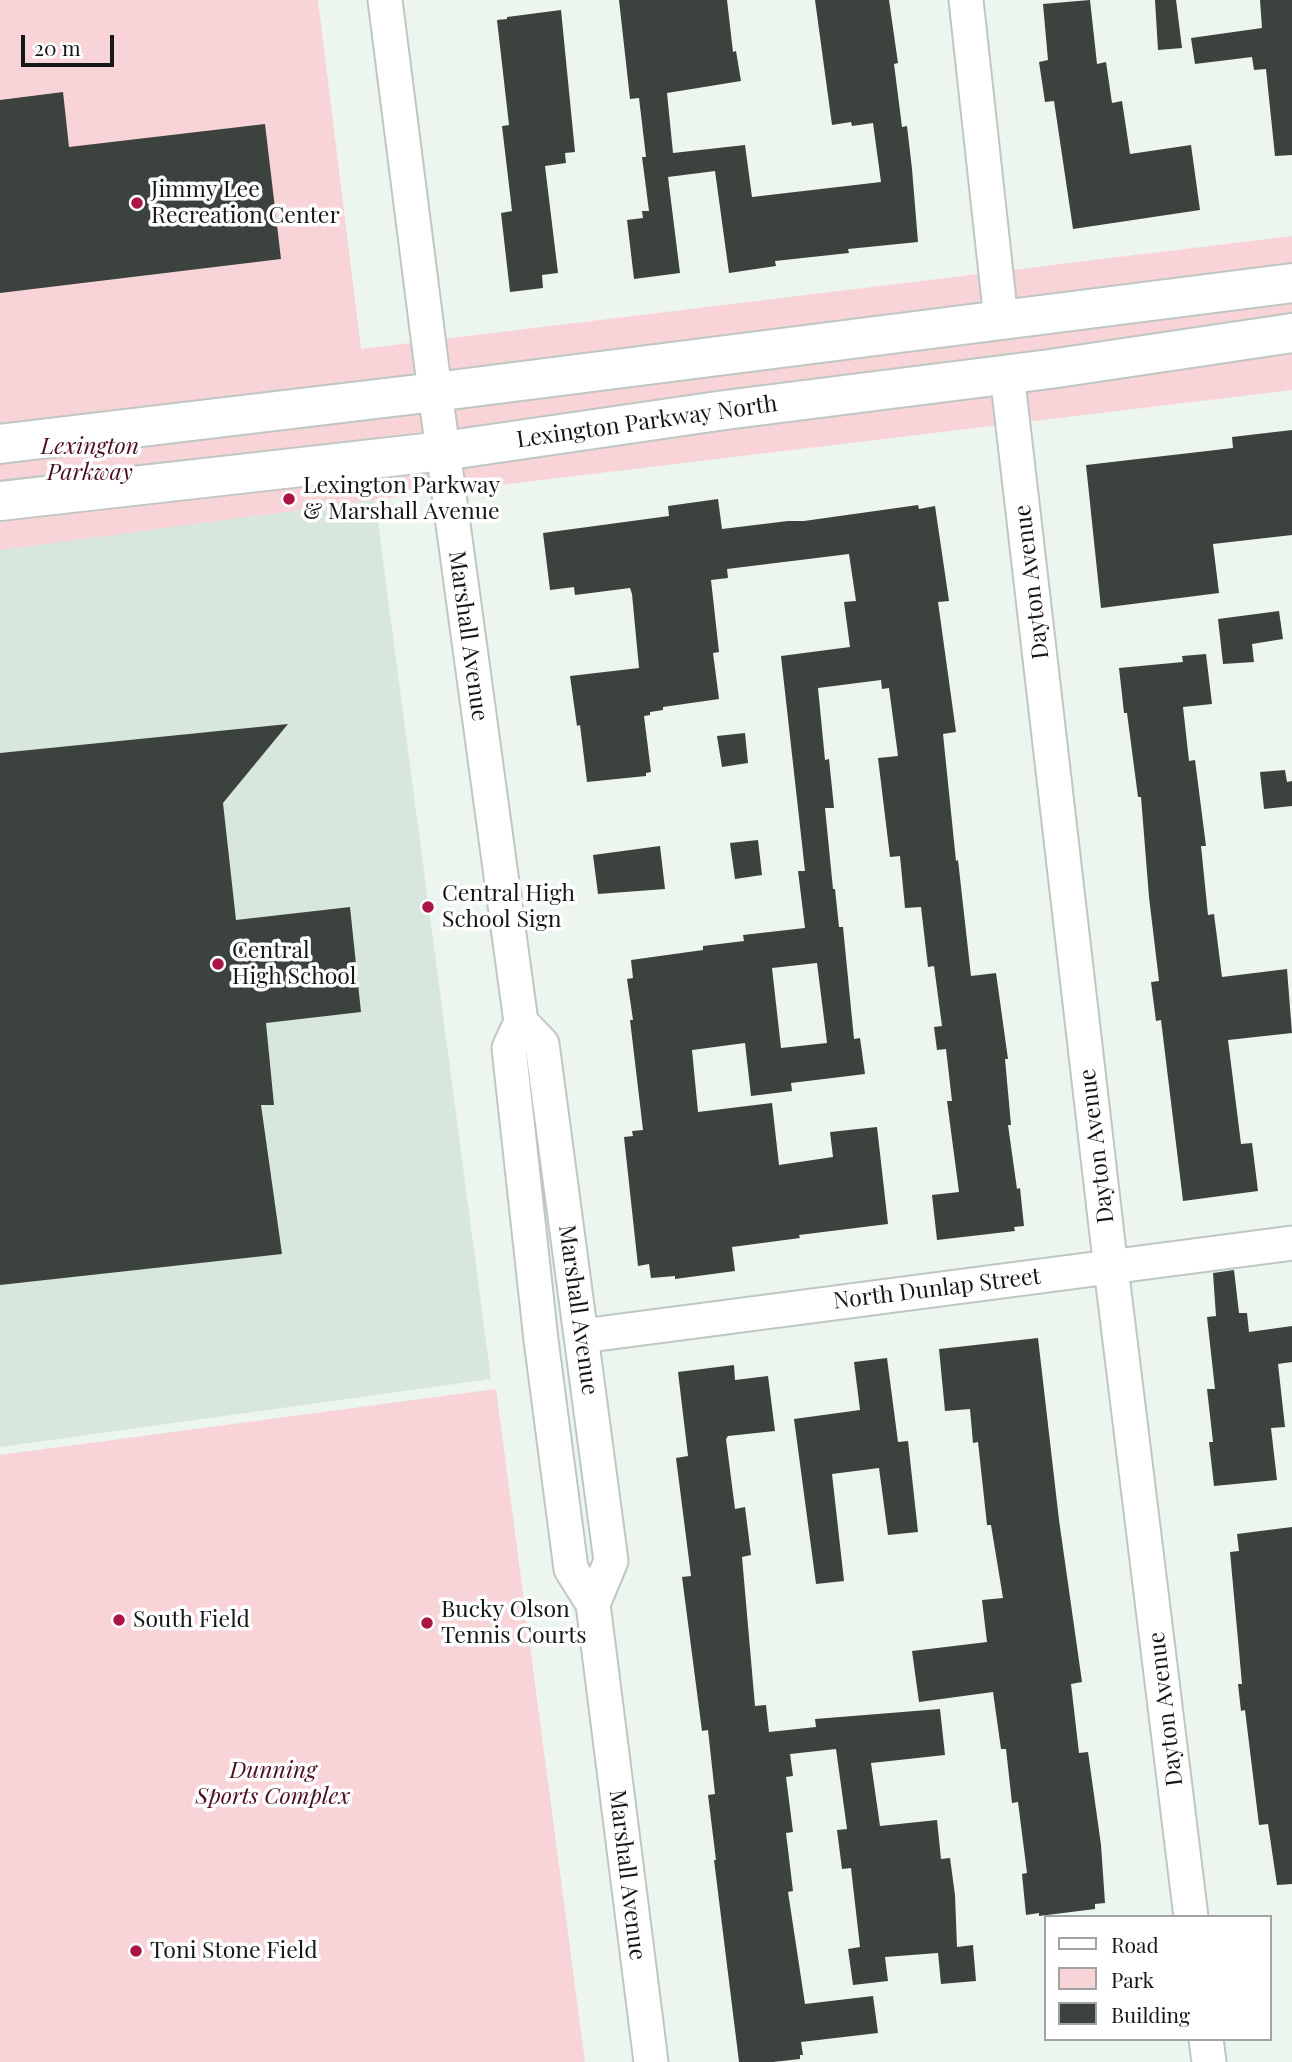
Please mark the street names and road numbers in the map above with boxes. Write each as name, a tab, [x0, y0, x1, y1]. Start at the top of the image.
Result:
street label: Lexington Parkway North	[515, 390, 779, 454]
street label: Dayton Avenue	[1009, 503, 1055, 661]
street label: Marshall Avenue	[442, 549, 494, 723]
street label: Dayton Avenue	[1074, 1067, 1120, 1225]
street label: Marshall Avenue	[552, 1223, 604, 1397]
street label: North Dunlap Street	[832, 1263, 1042, 1315]
street label: Dayton Avenue	[1143, 1630, 1189, 1788]
street label: Marshall Avenue	[603, 1788, 651, 1962]

